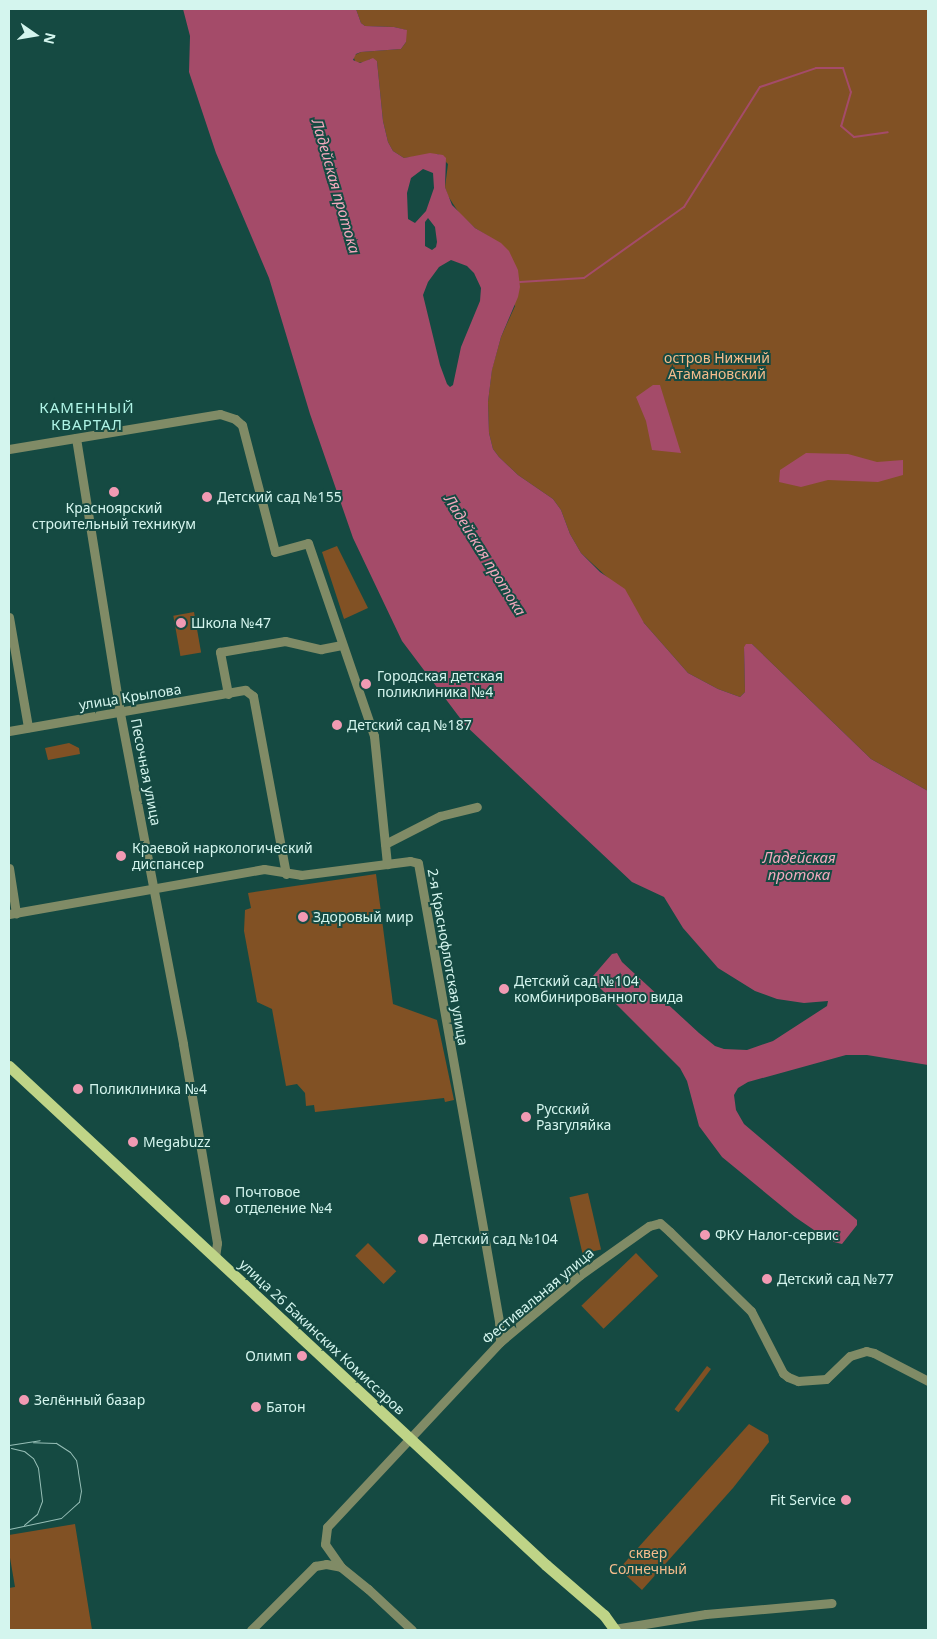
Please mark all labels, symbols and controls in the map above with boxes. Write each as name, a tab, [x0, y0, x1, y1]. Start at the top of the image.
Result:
north arrow	[10, 10, 60, 60]
text: N	[40, 31, 61, 46]
water label: Ладейская протока	[308, 116, 364, 256]
park label: остров Нижний Атамановский	[664, 350, 770, 382]
district label: КАМЕННЫЙ КВАРТАЛ	[38, 398, 136, 433]
marker: Красноярский строительный техникум	[108, 486, 120, 498]
place label: Детский сад №155	[217, 489, 342, 505]
marker: Детский сад №155	[201, 491, 213, 503]
water label: Ладейская протока	[440, 491, 530, 619]
place label: Красноярский строительный техникум	[32, 500, 196, 532]
place label: Школа №47	[191, 615, 271, 631]
marker: Школа №47	[175, 617, 187, 629]
place label: Городская детская поликлиника №4	[377, 668, 503, 700]
marker: Городская детская поликлиника №4	[359, 677, 373, 691]
street label: улица Крылова	[78, 681, 182, 713]
street label: Песочная улица	[127, 717, 165, 827]
place label: Детский сад №187	[347, 717, 472, 733]
marker: Детский сад №187	[331, 719, 343, 731]
place label: Краевой наркологический диспансер	[132, 840, 313, 872]
water label: Ладейская протока	[762, 848, 836, 883]
marker: Краевой наркологический диспансер	[114, 849, 128, 863]
street label: 2-я Краснофлотская улица	[424, 867, 472, 1047]
place label: Здоровый мир	[313, 909, 414, 925]
marker: Здоровый мир	[297, 911, 309, 923]
place label: Детский сад №104 комбинированного вида	[514, 973, 683, 1006]
marker: Детский сад №104 комбинированного вида	[498, 983, 510, 995]
place label: Поликлиника №4	[89, 1081, 207, 1097]
marker: Поликлиника №4	[71, 1082, 85, 1096]
place label: Русский Разгуляйка	[536, 1101, 611, 1134]
marker: Русский Разгуляйка	[520, 1111, 532, 1123]
place label: Megabuzz	[143, 1134, 210, 1150]
marker: Megabuzz	[127, 1136, 139, 1148]
place label: Почтовое отделение №4	[235, 1184, 332, 1216]
marker: Почтовое отделение №4	[219, 1194, 231, 1206]
place label: ФКУ Налог-сервис	[715, 1227, 839, 1243]
marker: ФКУ Налог-сервис	[699, 1229, 711, 1241]
place label: Детский сад №104	[433, 1231, 558, 1247]
marker: Детский сад №104	[417, 1233, 429, 1245]
street label: Фестивальная улица	[479, 1244, 597, 1348]
street label: улица 26 Бакинских Комиссаров	[236, 1256, 408, 1418]
place label: Детский сад №77	[777, 1271, 894, 1287]
marker: Детский сад №77	[761, 1273, 773, 1285]
place label: Олимп	[245, 1348, 292, 1364]
marker: Олимп	[296, 1350, 308, 1362]
place label: Зелённый базар	[34, 1392, 145, 1408]
marker: Зелённый базар	[18, 1394, 30, 1406]
place label: Батон	[266, 1399, 306, 1415]
marker: Батон	[250, 1401, 262, 1413]
place label: Fit Service	[770, 1492, 836, 1508]
marker: Fit Service	[840, 1494, 852, 1506]
park label: сквер Солнечный	[609, 1545, 687, 1578]

